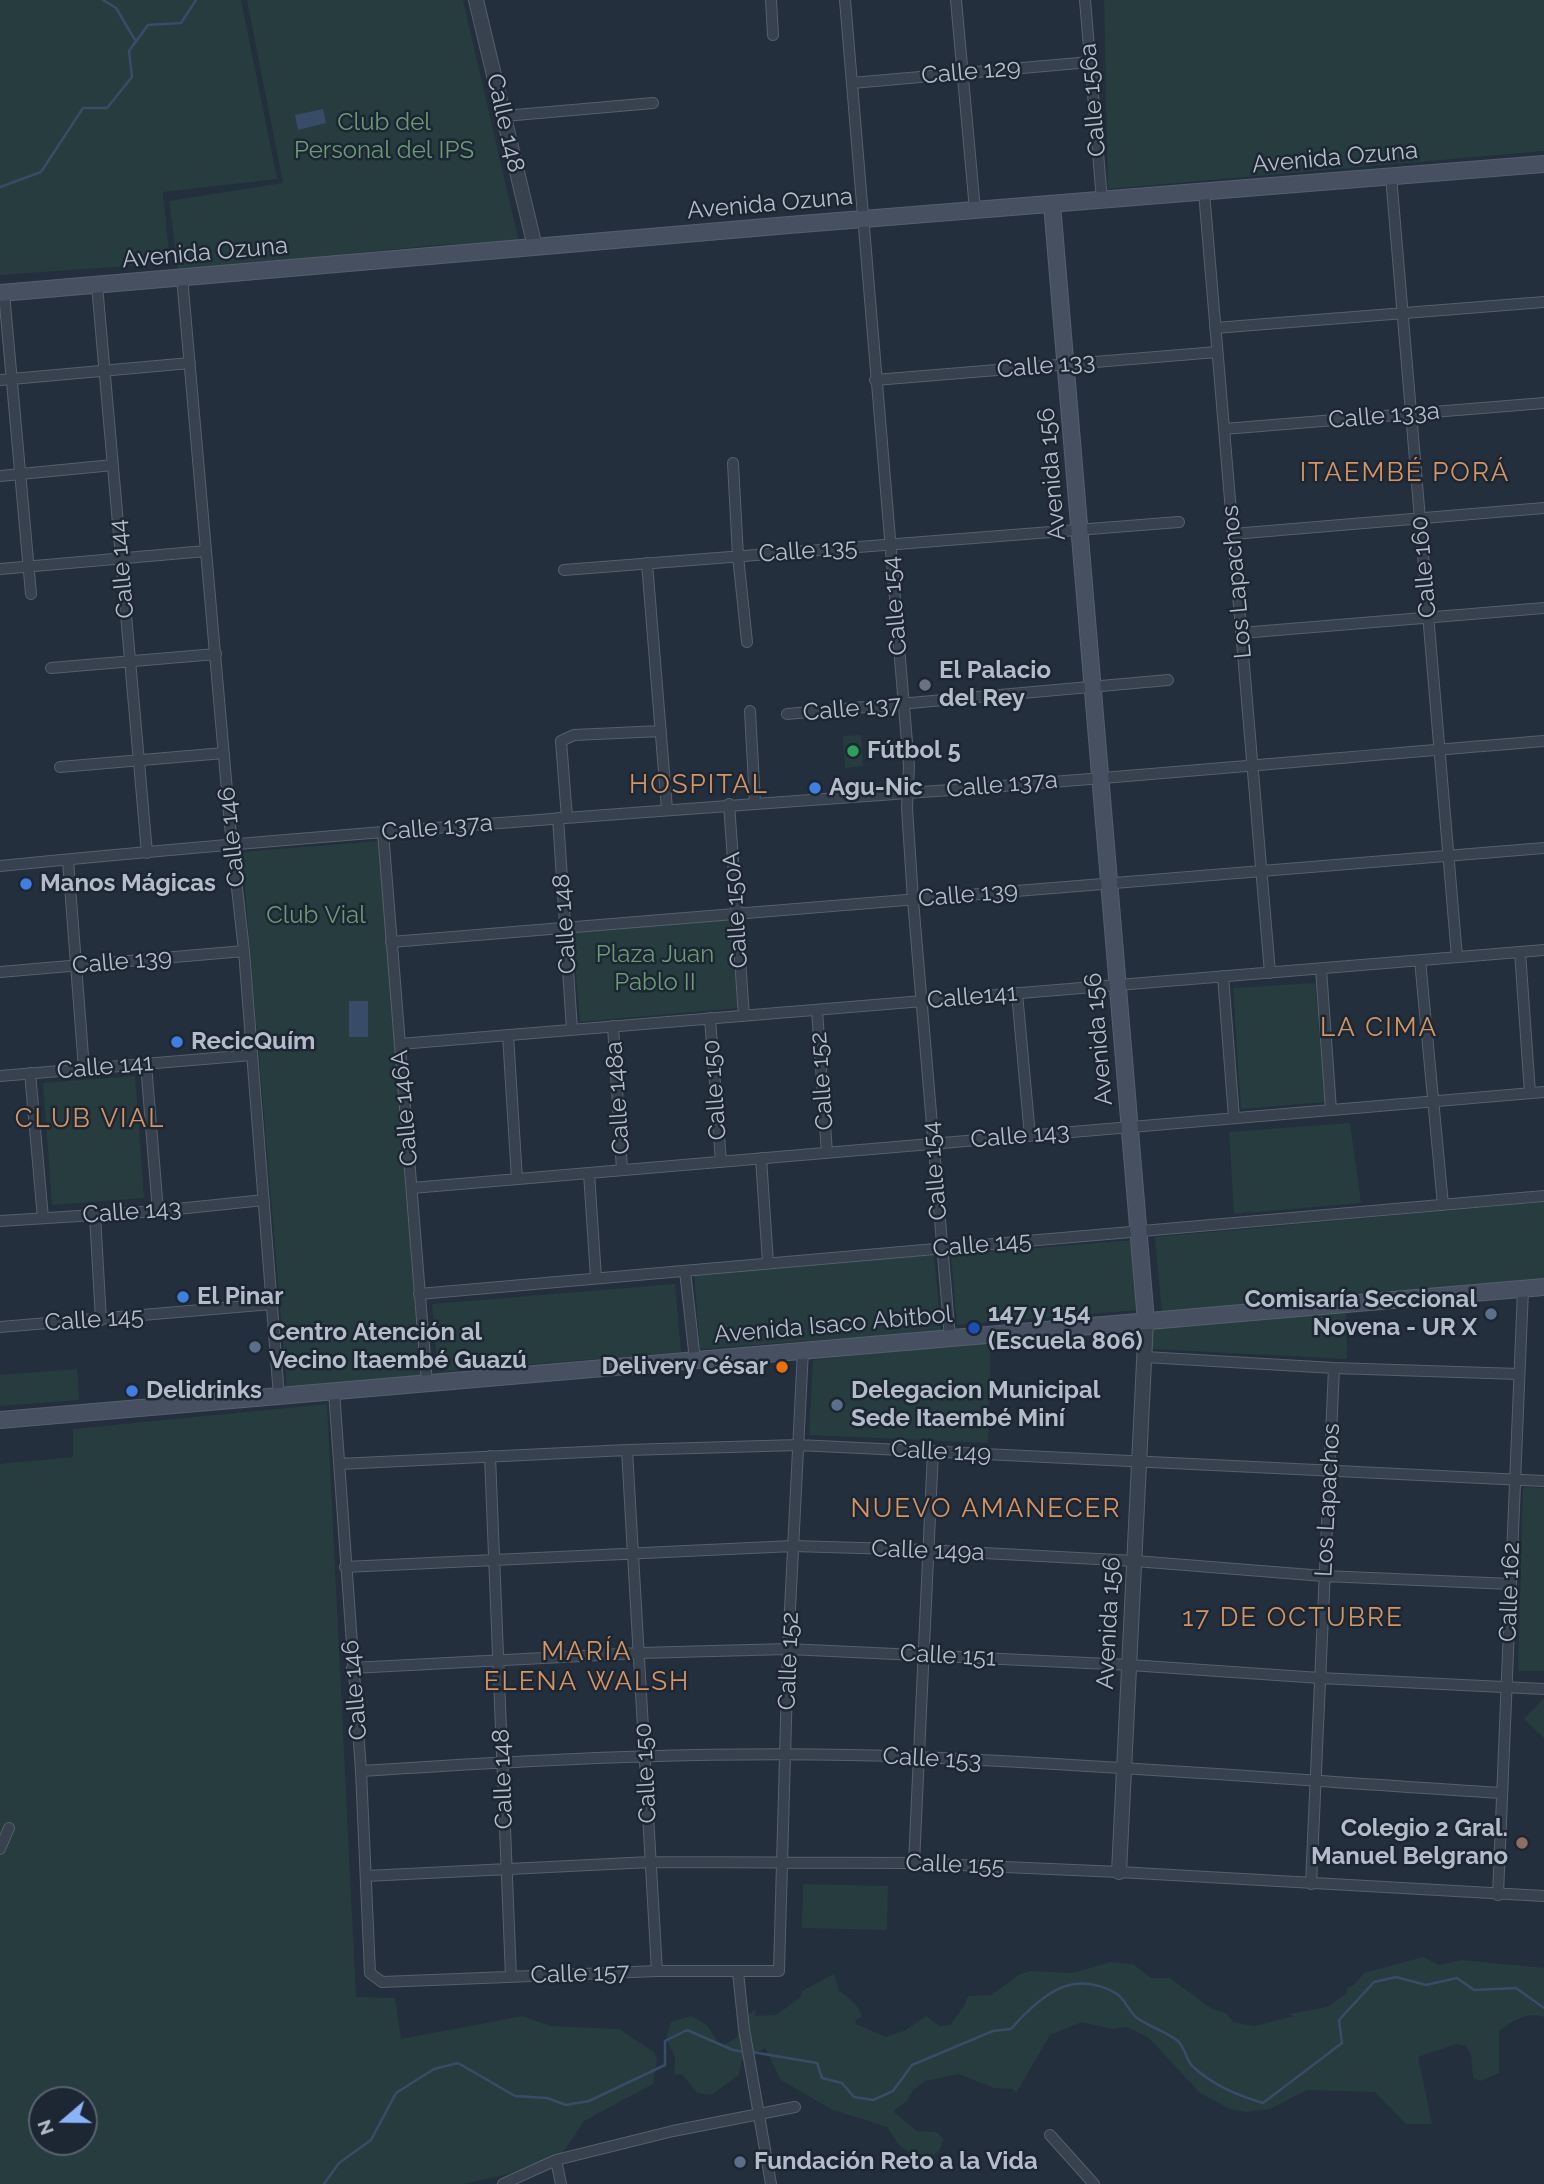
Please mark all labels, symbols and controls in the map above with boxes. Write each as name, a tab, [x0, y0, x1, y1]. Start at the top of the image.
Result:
street label: Calle 156a	[1074, 42, 1112, 158]
street label: Calle 129	[920, 53, 1022, 91]
street label: Calle 148	[480, 71, 530, 175]
park label: Club del Personal del IPS	[294, 109, 474, 165]
street label: Avenida Ozuna	[1251, 136, 1419, 180]
street label: Avenida Ozuna	[686, 182, 854, 226]
street label: Avenida Ozuna	[121, 231, 289, 275]
street label: Calle 133	[996, 347, 1096, 385]
street label: Calle 133a	[1327, 397, 1441, 435]
street label: Avenida 156	[1032, 406, 1072, 542]
district label: ITAEMBÉ PORÁ	[1301, 457, 1509, 489]
street label: Los Lapachos	[1216, 504, 1258, 660]
street label: Calle 160	[1405, 515, 1443, 619]
street label: Calle 144	[103, 518, 141, 620]
street label: Calle 135	[758, 533, 858, 569]
street label: Calle 154	[876, 555, 914, 657]
place label: El Palacio del Rey	[939, 657, 1051, 713]
marker: El Palacio del Rey	[917, 677, 933, 693]
street label: Calle 137	[802, 690, 902, 728]
place label: Fútbol 5	[867, 737, 961, 765]
marker: Fútbol 5	[845, 743, 861, 759]
street label: Calle 137a	[945, 766, 1059, 804]
district label: HOSPITAL	[630, 769, 768, 801]
place label: Agu-Nic	[829, 774, 923, 802]
marker: Agu-Nic	[807, 780, 823, 796]
street label: Calle 146	[212, 785, 252, 889]
street label: Calle 137a	[380, 809, 494, 847]
street label: Calle 150A	[718, 851, 754, 969]
place label: Manos Mágicas	[40, 870, 216, 898]
street label: Calle 148	[547, 873, 583, 975]
marker: Manos Mágicas	[18, 876, 34, 892]
street label: Calle 139	[917, 876, 1019, 914]
park label: Club Vial	[266, 902, 366, 930]
park label: Plaza Juan Pablo II	[596, 941, 714, 997]
street label: Calle 139	[71, 943, 173, 981]
street label: Avenida 156	[1079, 971, 1119, 1107]
street label: Calle141	[926, 979, 1018, 1015]
district label: LA CIMA	[1321, 1012, 1437, 1044]
place label: RecicQuím	[191, 1028, 315, 1056]
street label: Calle 152	[804, 1031, 840, 1131]
marker: RecicQuím	[169, 1034, 185, 1050]
street label: Calle 150	[697, 1039, 733, 1141]
street label: Calle 148a	[600, 1040, 636, 1156]
street label: Calle 141	[56, 1048, 154, 1086]
street label: Calle 146A	[386, 1049, 424, 1167]
district label: CLUB VIAL	[16, 1103, 164, 1135]
street label: Calle 143	[969, 1117, 1071, 1155]
street label: Calle 154	[916, 1120, 954, 1222]
street label: Calle 143	[82, 1194, 182, 1230]
street label: Calle 145	[931, 1226, 1033, 1264]
place label: El Pinar	[197, 1283, 283, 1311]
place label: Comisaría Seccional Novena - UR X	[1244, 1286, 1477, 1342]
marker: El Pinar	[175, 1289, 191, 1305]
street label: Avenida Isaco Abitbol	[713, 1300, 953, 1350]
place label: 147 y 154 (Escuela 806)	[988, 1300, 1143, 1356]
street label: Calle 145	[43, 1302, 145, 1338]
marker: Comisaría Seccional Novena - UR X	[1483, 1306, 1499, 1322]
place label: Centro Atención al Vecino Itaembé Guazú	[269, 1319, 527, 1375]
marker: 147 y 154 (Escuela 806)	[966, 1320, 982, 1336]
marker: Centro Atención al Vecino Itaembé Guazú	[247, 1339, 263, 1355]
place label: Delivery César	[602, 1353, 768, 1381]
marker: Delivery César	[774, 1359, 790, 1375]
place label: Delidrinks	[146, 1377, 262, 1405]
place label: Delegacion Municipal Sede Itaembé Miní	[851, 1377, 1100, 1433]
marker: Delidrinks	[124, 1383, 140, 1399]
marker: Delegacion Municipal Sede Itaembé Miní	[829, 1397, 845, 1413]
street label: Los Lapachos	[1310, 1422, 1346, 1578]
street label: Calle 149	[890, 1435, 992, 1469]
district label: NUEVO AMANECER	[852, 1493, 1120, 1525]
street label: Calle 149a	[871, 1535, 985, 1567]
street label: Calle 162	[1494, 1541, 1526, 1643]
street label: Avenida 156	[1091, 1556, 1127, 1690]
district label: 17 DE OCTUBRE	[1184, 1602, 1402, 1634]
street label: Calle 152	[773, 1611, 805, 1711]
district label: MARÍA ELENA WALSH	[485, 1636, 689, 1698]
street label: Calle 146	[336, 1639, 374, 1741]
street label: Calle 151	[899, 1639, 997, 1673]
street label: Calle 150	[629, 1722, 663, 1824]
street label: Calle 148	[487, 1728, 519, 1830]
street label: Calle 153	[882, 1742, 982, 1776]
place label: Colegio 2 Gral. Manuel Belgrano	[1311, 1815, 1508, 1871]
marker: Colegio 2 Gral. Manuel Belgrano	[1514, 1835, 1530, 1851]
street label: Calle 155	[905, 1849, 1005, 1881]
street label: Calle 157	[530, 1958, 630, 1990]
north arrow	[28, 2086, 98, 2156]
text: N	[32, 2117, 58, 2138]
place label: Fundación Reto a la Vida	[754, 2148, 1038, 2176]
marker: Fundación Reto a la Vida	[732, 2154, 748, 2170]

